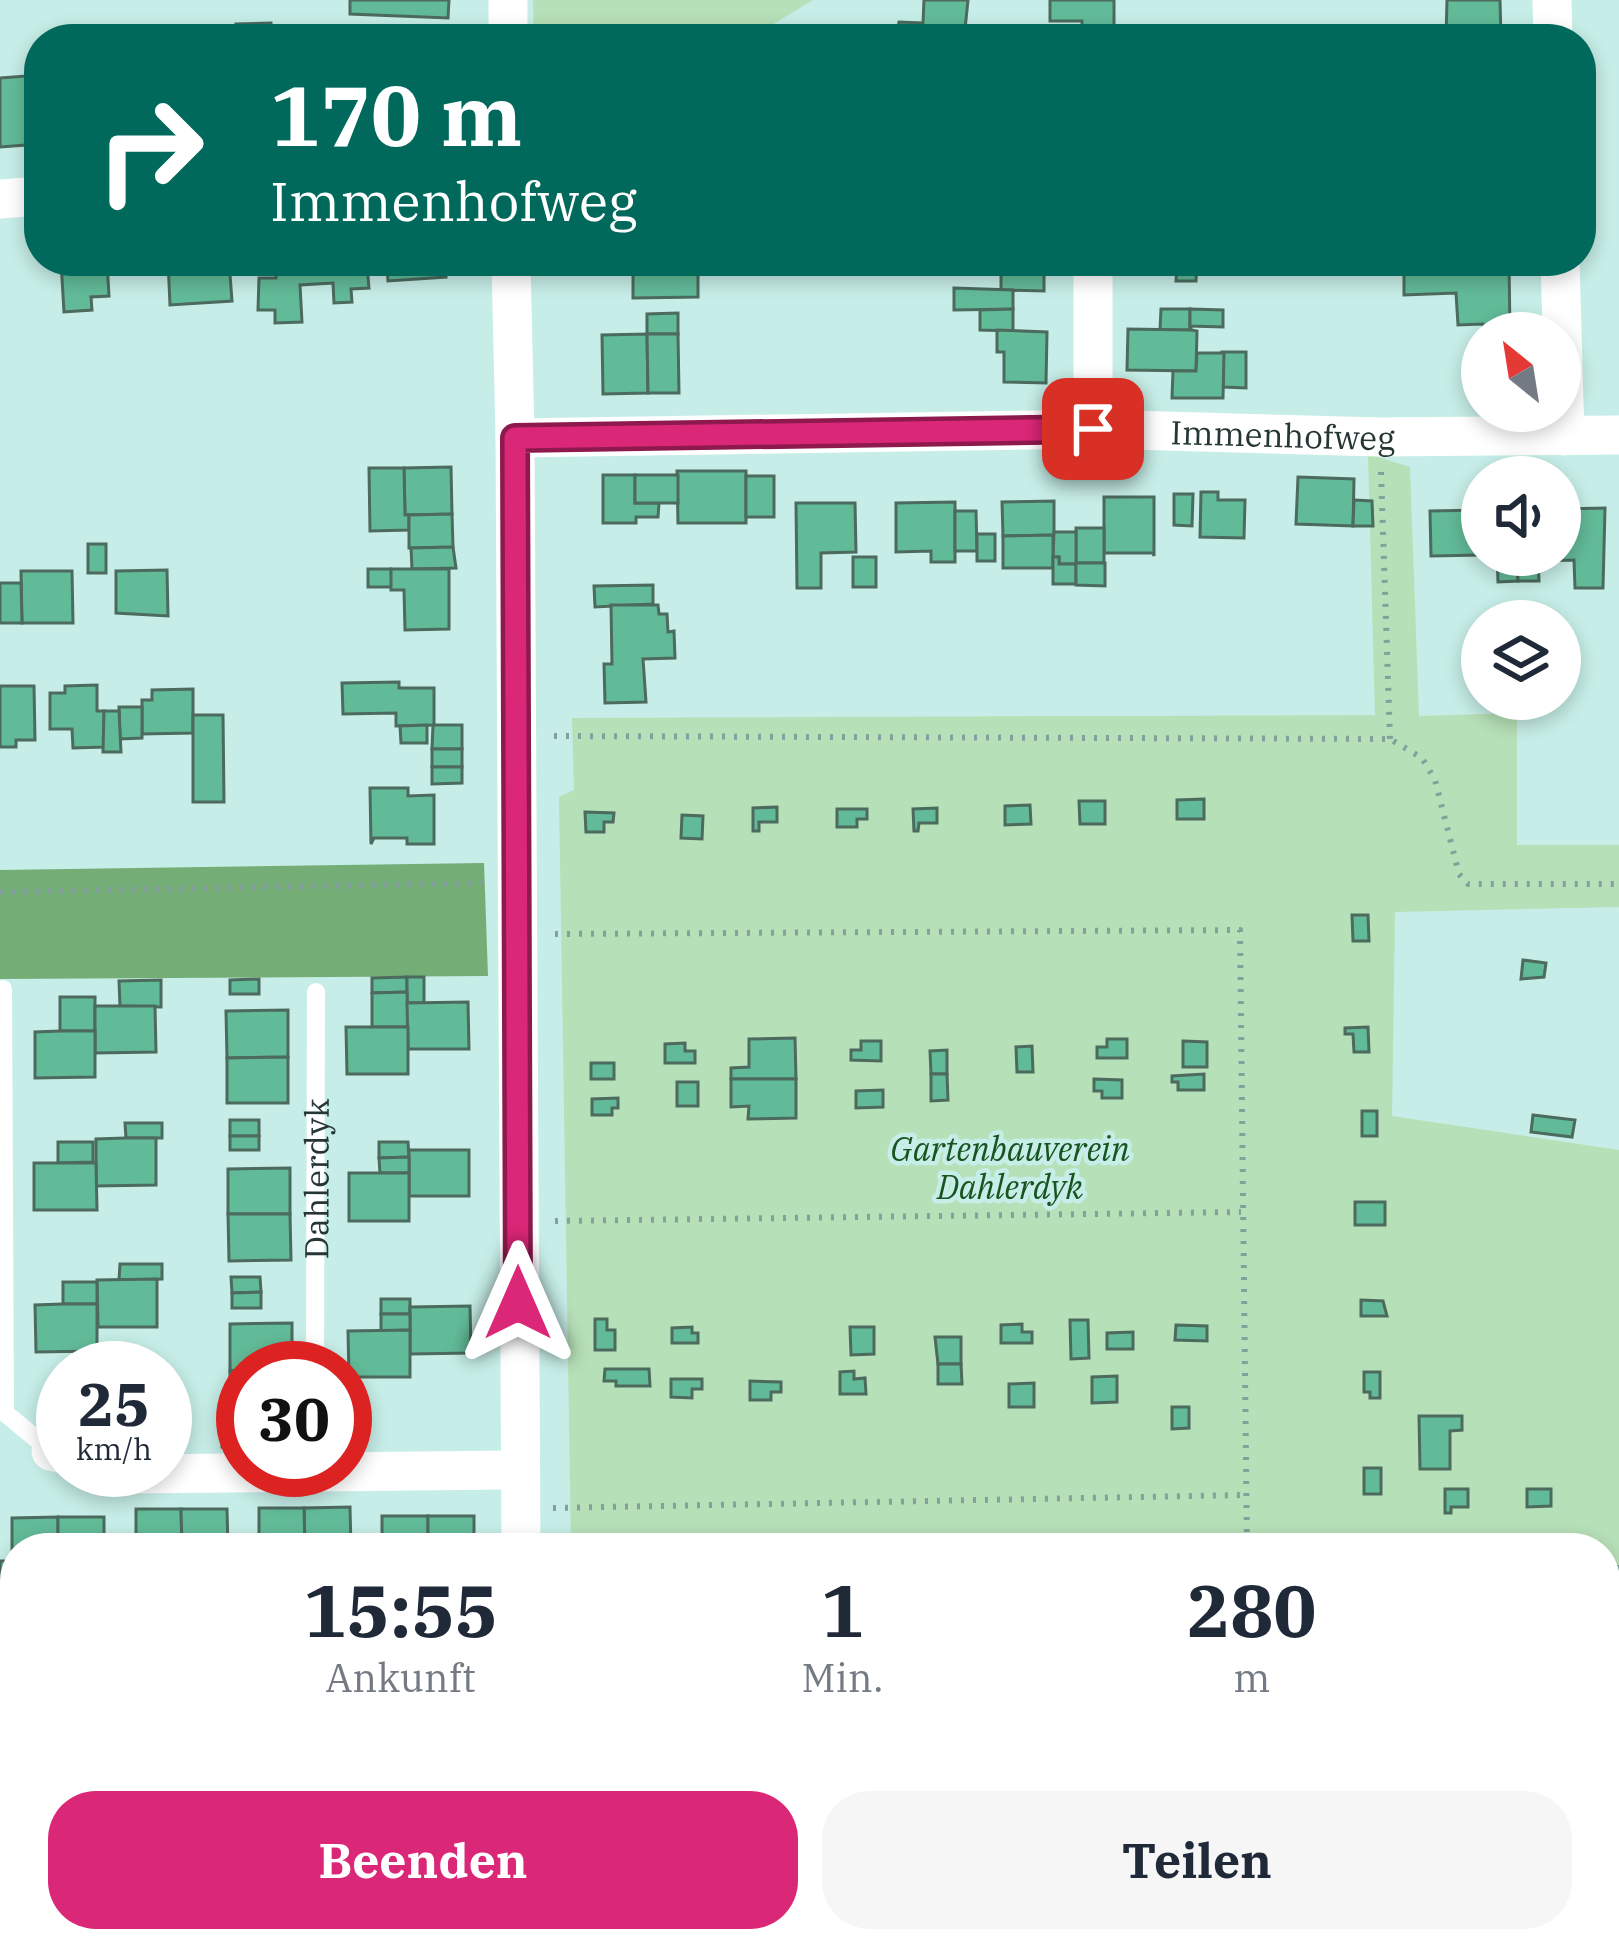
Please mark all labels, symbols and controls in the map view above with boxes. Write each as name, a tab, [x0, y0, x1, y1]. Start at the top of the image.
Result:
text: 170 m	[270, 60, 522, 169]
icon: right	[72, 72, 228, 228]
text: Immenhofweg	[270, 166, 637, 236]
north arrow	[1461, 312, 1581, 432]
map controls	[1461, 312, 1581, 720]
pin	[1042, 378, 1144, 480]
icon: arrive	[1060, 396, 1126, 462]
street label: Immenhofweg	[1170, 410, 1395, 459]
button: sound	[1461, 456, 1581, 576]
button: layers	[1461, 600, 1581, 720]
street label: Dahlerdyk	[294, 1098, 337, 1260]
park label: Gartenbauverein Dahlerdyk	[890, 1127, 1130, 1208]
position arrow	[455, 1240, 581, 1366]
speed limit sign: 30	[216, 1341, 372, 1497]
text: 25	[78, 1364, 150, 1443]
text: km/h	[76, 1429, 152, 1468]
text: 15:55	[303, 1563, 498, 1657]
text: 1	[821, 1563, 864, 1657]
text: 280	[1187, 1563, 1317, 1657]
text: Ankunft	[326, 1652, 476, 1703]
text: Min.	[801, 1652, 884, 1703]
text: m	[1233, 1652, 1270, 1703]
button: Beenden	[48, 1791, 798, 1929]
button: Teilen	[822, 1791, 1572, 1929]

